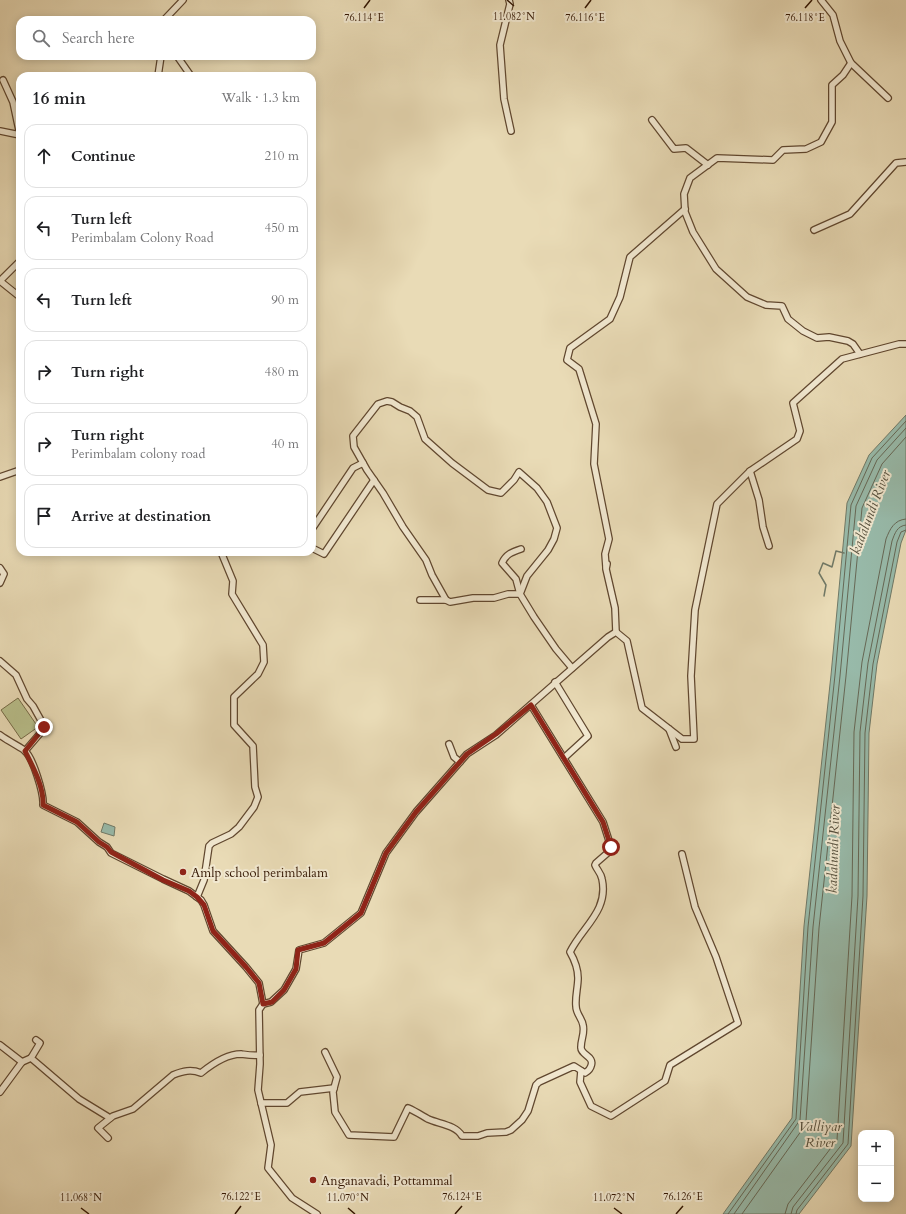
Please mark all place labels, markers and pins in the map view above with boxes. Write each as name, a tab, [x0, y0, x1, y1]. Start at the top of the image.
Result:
place label: Amlp school perimbalam	[191, 864, 328, 882]
marker: Amlp school perimbalam	[178, 867, 188, 877]
place label: Anganavadi, Pottammal	[321, 1172, 453, 1190]
marker: Anganavadi, Pottammal	[308, 1175, 318, 1185]

